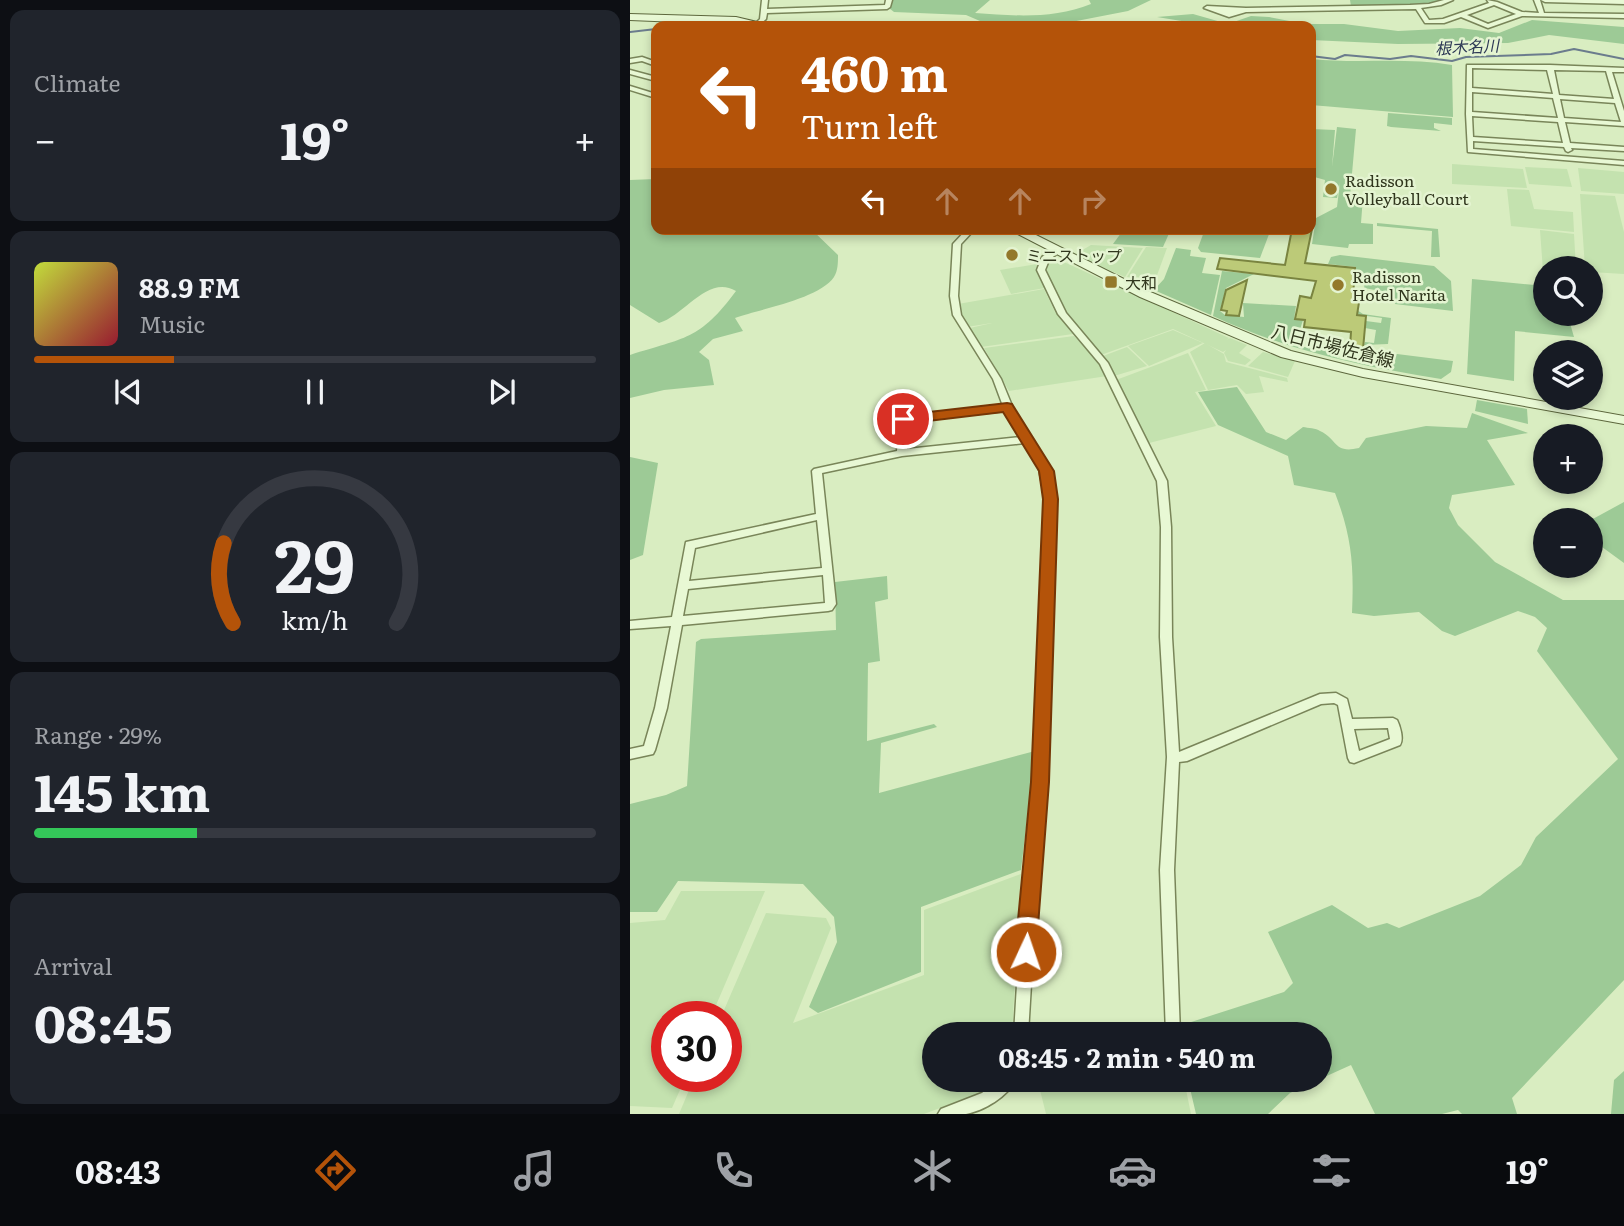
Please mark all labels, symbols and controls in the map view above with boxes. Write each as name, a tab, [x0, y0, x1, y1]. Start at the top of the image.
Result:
water label: 根木名川	[1434, 32, 1502, 60]
text: 460 m	[801, 34, 948, 107]
icon: left	[686, 49, 777, 140]
text: Climate	[34, 65, 120, 99]
text: 19°	[280, 99, 350, 176]
text: Turn left	[801, 101, 938, 149]
text: −	[34, 109, 56, 166]
text: +	[574, 109, 596, 166]
place label: Radisson Volleyball Court	[1345, 168, 1469, 210]
marker: Radisson Volleyball Court	[1323, 181, 1339, 197]
icon: left	[855, 182, 893, 220]
icon: ahead	[928, 182, 966, 220]
icon: ahead	[1001, 182, 1039, 220]
icon: right	[1074, 182, 1112, 220]
place label: ミニストップ	[1026, 243, 1122, 267]
marker: ミニストップ	[1004, 247, 1020, 263]
map controls	[1533, 256, 1603, 578]
button: search	[1533, 256, 1603, 326]
place label: Radisson Hotel Narita	[1352, 264, 1446, 306]
text: 88.9 FM	[139, 267, 240, 306]
place label: 大和	[1125, 270, 1157, 294]
marker: 大和	[1103, 274, 1119, 290]
marker: Radisson Hotel Narita	[1330, 277, 1346, 293]
text: Music	[139, 306, 205, 340]
street label: 八日市場佐倉線	[1269, 317, 1397, 373]
button: layers	[1533, 340, 1603, 410]
icon: previous	[109, 373, 147, 411]
icon: pause	[296, 373, 334, 411]
icon: next	[483, 373, 521, 411]
pin	[873, 389, 933, 449]
icon: arrive	[884, 400, 922, 438]
button: +	[1533, 424, 1603, 494]
text: 29	[274, 507, 356, 615]
button: −	[1533, 508, 1603, 578]
text: km/h	[282, 601, 348, 638]
text: Range · 29%	[34, 717, 162, 751]
text: 145 km	[34, 751, 210, 828]
position arrow	[989, 915, 1063, 989]
text: Arrival	[34, 948, 113, 982]
text: 08:45	[34, 982, 173, 1059]
speed limit sign: 30	[651, 1001, 742, 1092]
text: 08:45 · 2 min · 540 m	[999, 1037, 1255, 1076]
text: 08:43	[75, 1146, 161, 1194]
icon: directions	[311, 1146, 360, 1195]
icon: music	[510, 1146, 559, 1195]
icon: phone	[709, 1146, 758, 1195]
icon: climate	[908, 1146, 957, 1195]
icon: car	[1108, 1146, 1157, 1195]
icon: filters	[1307, 1146, 1356, 1195]
text: 19°	[1506, 1146, 1549, 1194]

